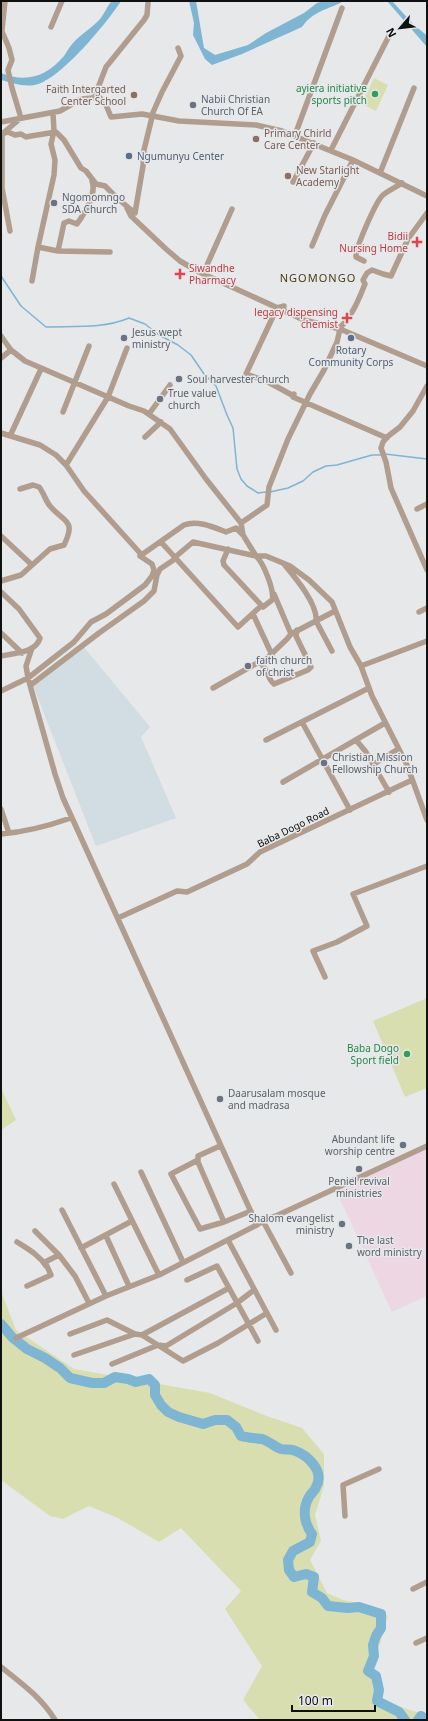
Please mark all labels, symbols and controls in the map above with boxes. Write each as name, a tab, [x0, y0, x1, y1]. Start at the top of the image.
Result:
north arrow	[380, 8, 420, 48]
text: N	[382, 25, 399, 40]
place label: ayiera initiative sports pitch	[296, 81, 367, 107]
place label: Faith Intergarted Center School	[46, 82, 126, 108]
marker: ayiera initiative sports pitch	[370, 89, 380, 99]
marker: Faith Intergarted Center School	[129, 90, 139, 100]
place label: Nabii Christian Church Of EA	[201, 92, 270, 118]
marker: Nabii Christian Church Of EA	[188, 100, 198, 110]
place label: Primary Chirld Care Center	[264, 126, 332, 152]
marker: Primary Chirld Care Center	[251, 134, 261, 144]
place label: Ngumunyu Center	[137, 149, 224, 163]
marker: Ngumunyu Center	[124, 151, 134, 161]
place label: New Starlight Academy	[296, 163, 360, 189]
marker: New Starlight Academy	[283, 171, 293, 181]
place label: Ngomomngo SDA Church	[62, 190, 125, 216]
marker: Ngomomngo SDA Church	[49, 198, 59, 208]
place label: Bidii Nursing Home	[339, 229, 408, 255]
marker: Bidii Nursing Home	[411, 236, 423, 248]
place label: Siwandhe Pharmacy	[189, 261, 237, 287]
marker: Siwandhe Pharmacy	[174, 268, 186, 280]
district label: NGOMONGO	[280, 270, 356, 285]
place label: legacy dispensing chemist	[254, 305, 338, 331]
marker: legacy dispensing chemist	[341, 312, 353, 324]
place label: Jesus wept ministry	[131, 325, 182, 351]
marker: Jesus wept ministry	[119, 333, 129, 343]
marker: Rotary Community Corps	[346, 333, 356, 343]
place label: Rotary Community Corps	[309, 343, 394, 369]
place label: Soul harvester church	[187, 372, 289, 386]
marker: Soul harvester church	[174, 374, 184, 384]
place label: True value church	[168, 386, 217, 412]
marker: True value church	[155, 394, 165, 404]
place label: faith church of christ	[256, 653, 312, 679]
marker: faith church of christ	[243, 661, 253, 671]
place label: Christian Mission Fellowship Church	[332, 750, 418, 776]
marker: Christian Mission Fellowship Church	[319, 758, 329, 768]
street label: Baba Dogo Road	[255, 803, 331, 851]
place label: Baba Dogo Sport field	[347, 1041, 399, 1067]
marker: Baba Dogo Sport field	[402, 1049, 412, 1059]
place label: Daarusalam mosque and madrasa	[228, 1086, 326, 1112]
marker: Daarusalam mosque and madrasa	[215, 1094, 225, 1104]
place label: Abundant life worship centre	[325, 1132, 395, 1158]
marker: Abundant life worship centre	[398, 1140, 408, 1150]
marker: Peniel revival ministries	[354, 1164, 364, 1174]
place label: Peniel revival ministries	[328, 1174, 390, 1200]
place label: Shalom evangelist ministry	[248, 1211, 335, 1237]
marker: Shalom evangelist ministry	[337, 1219, 347, 1229]
place label: The last word ministry	[357, 1233, 423, 1259]
marker: The last word ministry	[344, 1241, 354, 1251]
scale bar	[292, 1687, 375, 1713]
text: 100 m	[298, 1692, 333, 1709]

